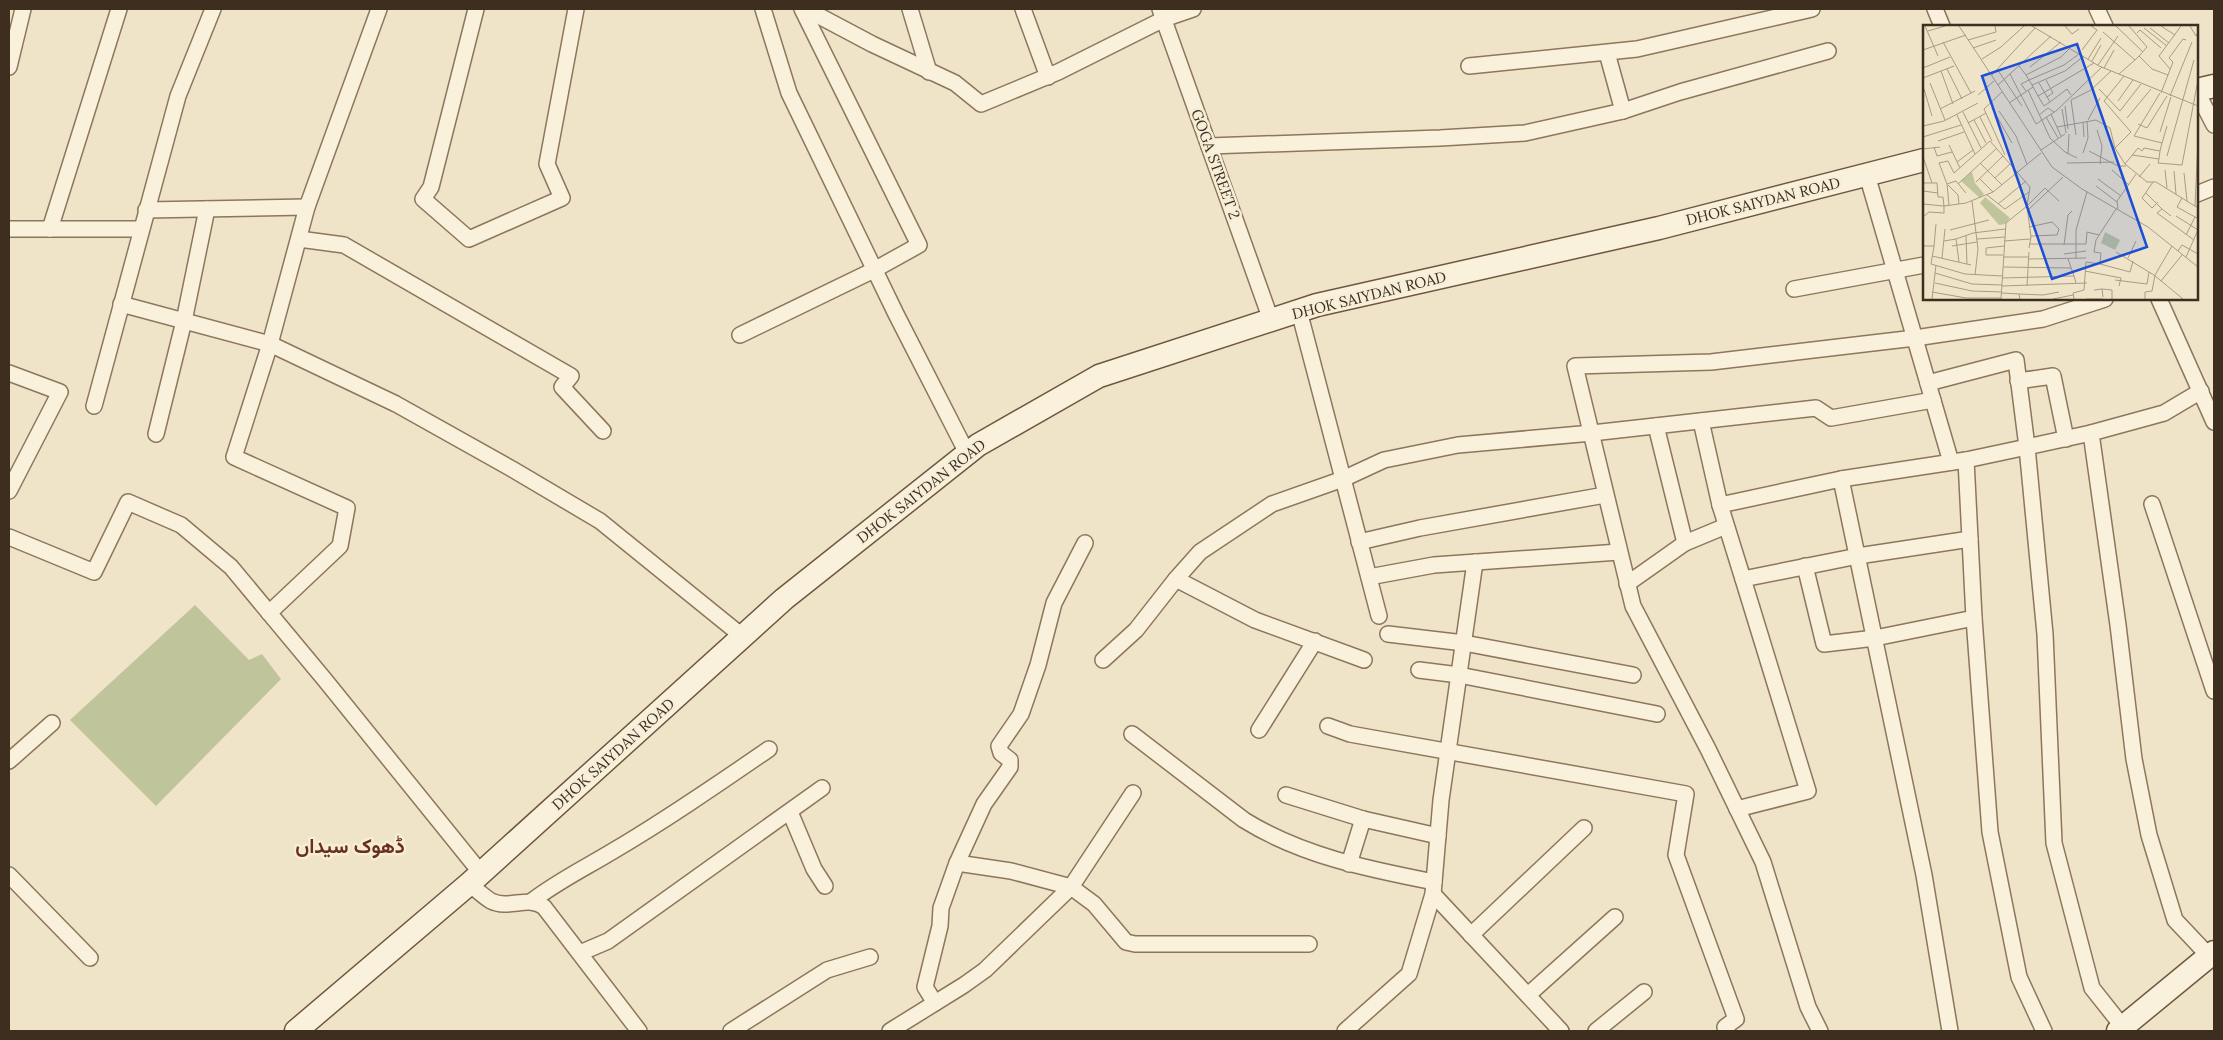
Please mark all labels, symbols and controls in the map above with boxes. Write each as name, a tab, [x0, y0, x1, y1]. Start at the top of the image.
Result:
inset map	[1923, 25, 2198, 300]
street label: GOGA STREET 2	[1187, 106, 1245, 222]
street label: DHOK SAIYDAN ROAD	[1684, 173, 1842, 229]
street label: DHOK SAIYDAN ROAD	[1290, 267, 1448, 323]
street label: DHOK SAIYDAN ROAD	[853, 435, 989, 547]
street label: DHOK SAIYDAN ROAD	[548, 694, 678, 814]
district label: ڈھوک سیداں	[295, 833, 405, 859]

